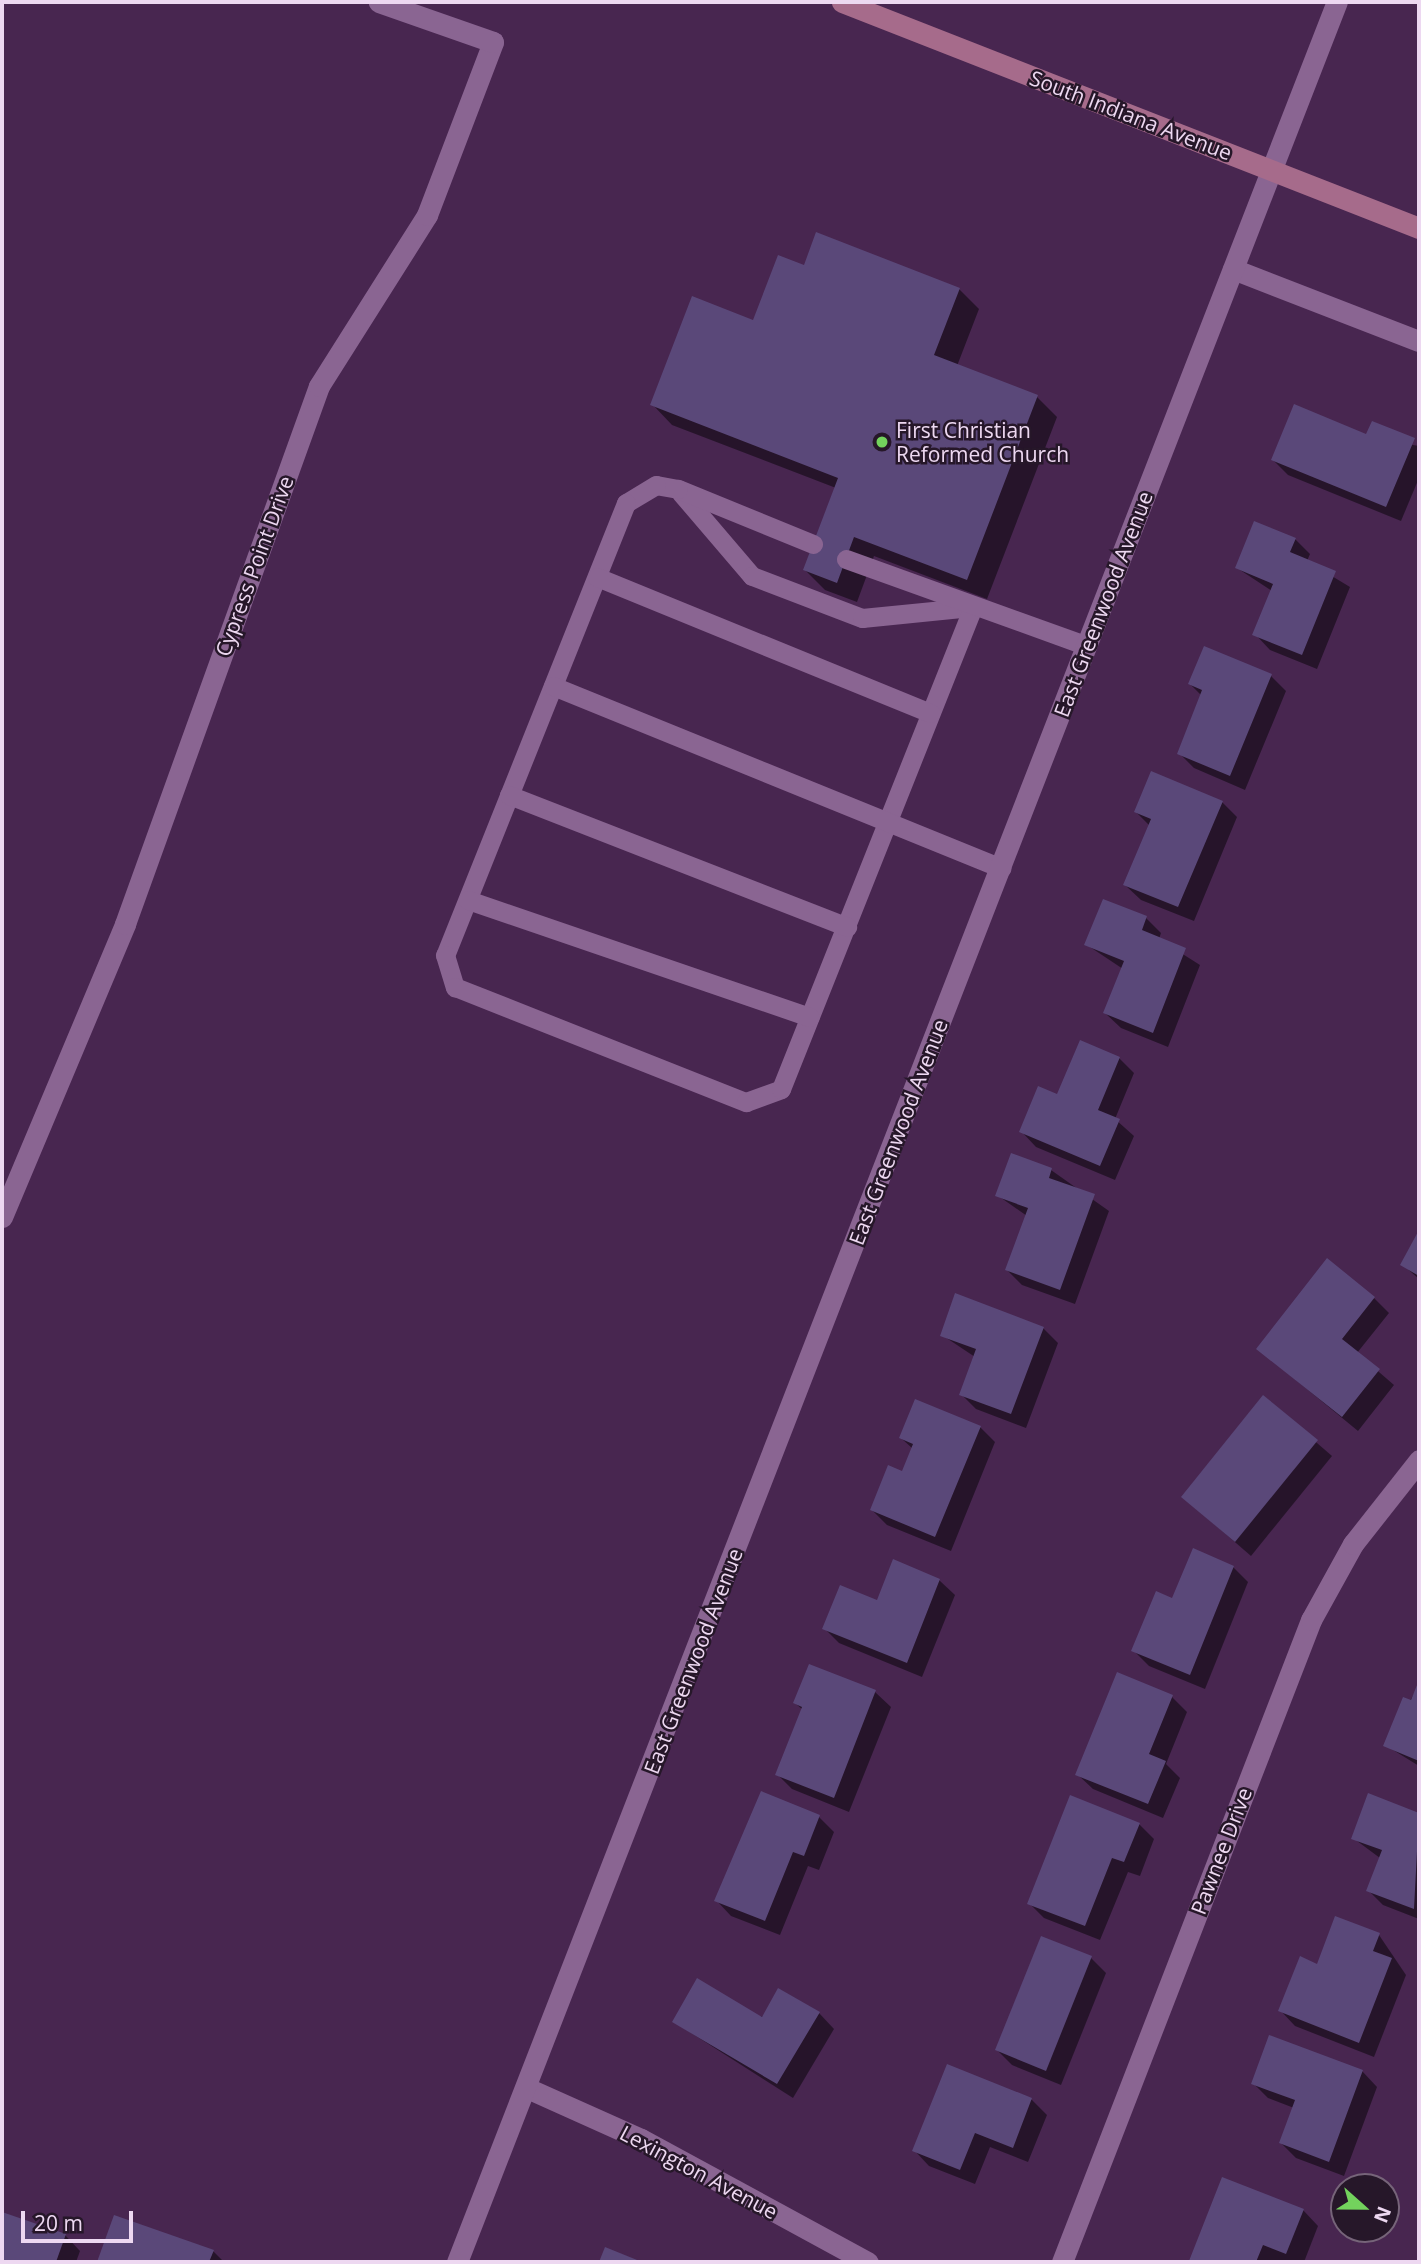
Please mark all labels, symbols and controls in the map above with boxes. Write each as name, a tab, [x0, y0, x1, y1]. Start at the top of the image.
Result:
street label: South Indiana Avenue	[1026, 65, 1236, 165]
place label: First Christian Reformed Church	[896, 417, 1069, 467]
marker: First Christian Reformed Church	[874, 434, 890, 450]
street label: Cypress Point Drive	[210, 472, 298, 660]
street label: East Greenwood Avenue	[1048, 488, 1158, 720]
street label: East Greenwood Avenue	[843, 1016, 953, 1248]
street label: East Greenwood Avenue	[638, 1545, 748, 1777]
street label: Pawnee Drive	[1185, 1784, 1257, 1918]
street label: Lexington Avenue	[616, 2120, 782, 2224]
north arrow	[1330, 2173, 1400, 2243]
scale bar	[24, 2198, 136, 2242]
text: N	[1368, 2203, 1398, 2227]
text: 20 m	[34, 2209, 83, 2237]

